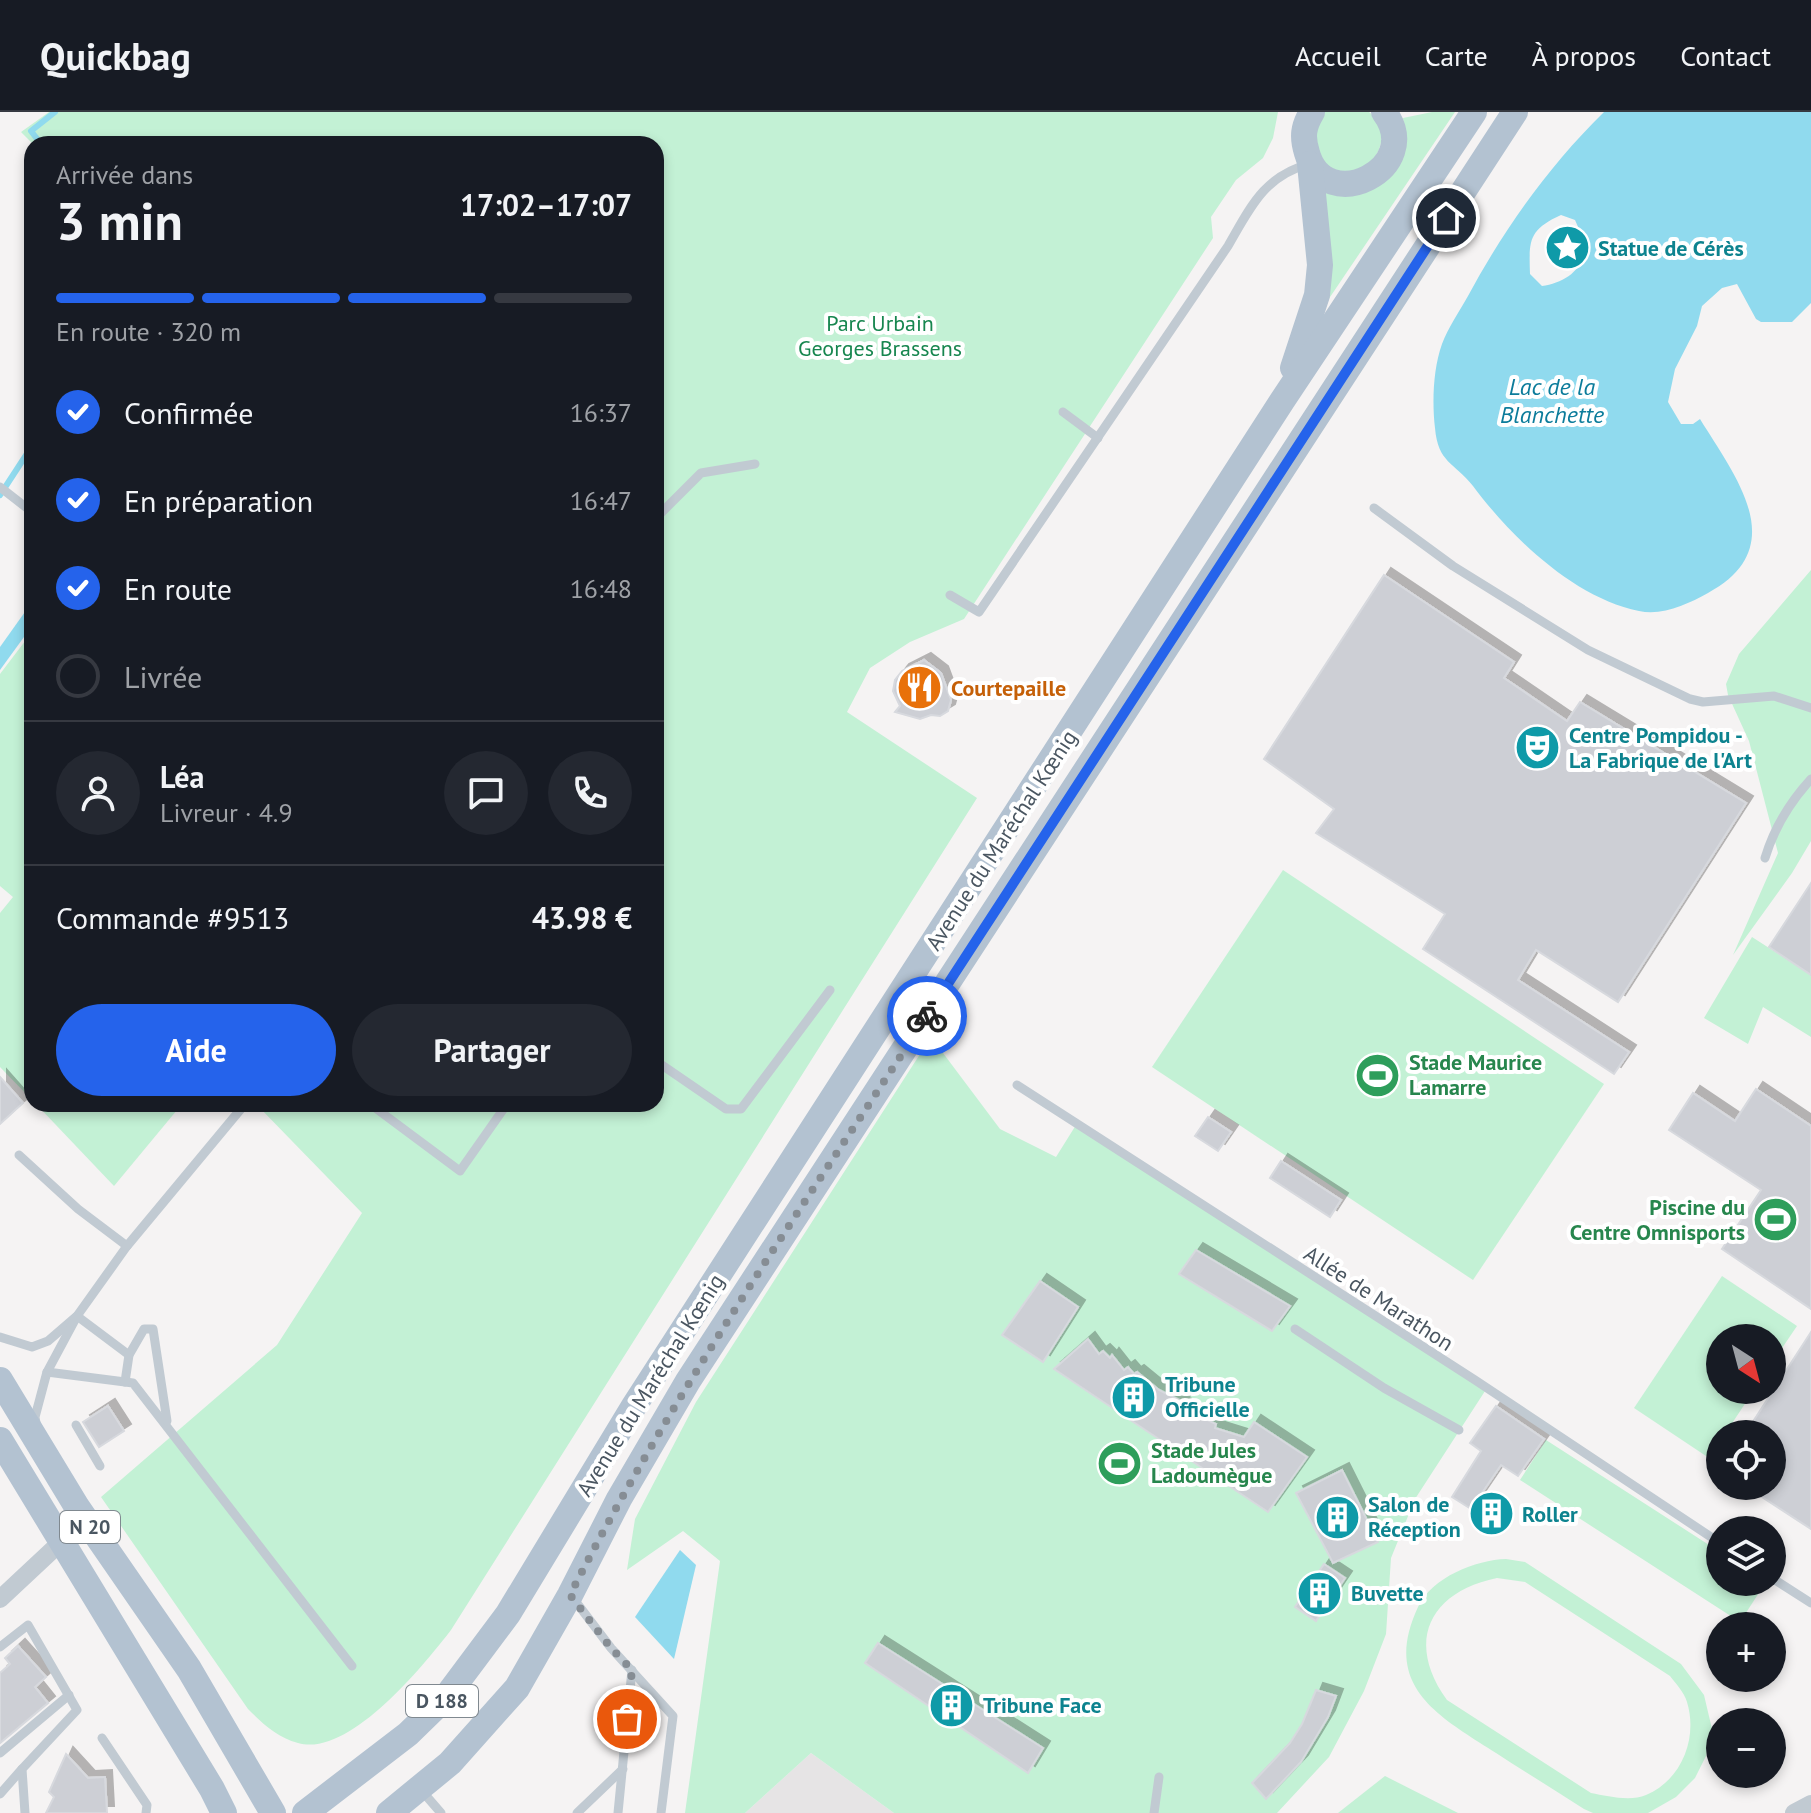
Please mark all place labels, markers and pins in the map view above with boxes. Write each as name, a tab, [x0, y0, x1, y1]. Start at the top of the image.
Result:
pin	[1412, 184, 1480, 252]
place icon: Statue de Cérès	[1543, 224, 1591, 272]
place label: Statue de Cérès	[1598, 234, 1744, 262]
restaurant icon: Courtepaille	[896, 664, 944, 712]
place label: Courtepaille	[951, 674, 1066, 702]
place label: Centre Pompidou - La Fabrique de l'Art	[1569, 721, 1752, 774]
theatre icon: Centre Pompidou - La Fabrique de l'Art	[1514, 724, 1562, 772]
place label: Stade Maurice Lamarre	[1409, 1048, 1542, 1101]
sports icon: Stade Maurice Lamarre	[1354, 1051, 1402, 1099]
place label: Piscine du Centre Omnisports	[1570, 1193, 1745, 1246]
sports icon: Piscine du Centre Omnisports	[1752, 1196, 1800, 1244]
place label: Tribune Officielle	[1165, 1370, 1250, 1423]
building icon: Tribune Officielle	[1110, 1373, 1158, 1421]
place label: Stade Jules Ladoumègue	[1151, 1436, 1272, 1489]
sports icon: Stade Jules Ladoumègue	[1096, 1439, 1144, 1487]
place label: Salon de Réception	[1368, 1490, 1461, 1543]
building icon: Roller	[1467, 1490, 1515, 1538]
building icon: Salon de Réception	[1313, 1493, 1361, 1541]
place label: Roller	[1522, 1500, 1578, 1528]
building icon: Buvette	[1296, 1569, 1344, 1617]
place label: Buvette	[1351, 1579, 1424, 1607]
building icon: Tribune Face	[928, 1681, 976, 1729]
pin	[593, 1685, 661, 1753]
place label: Tribune Face	[983, 1691, 1102, 1719]

